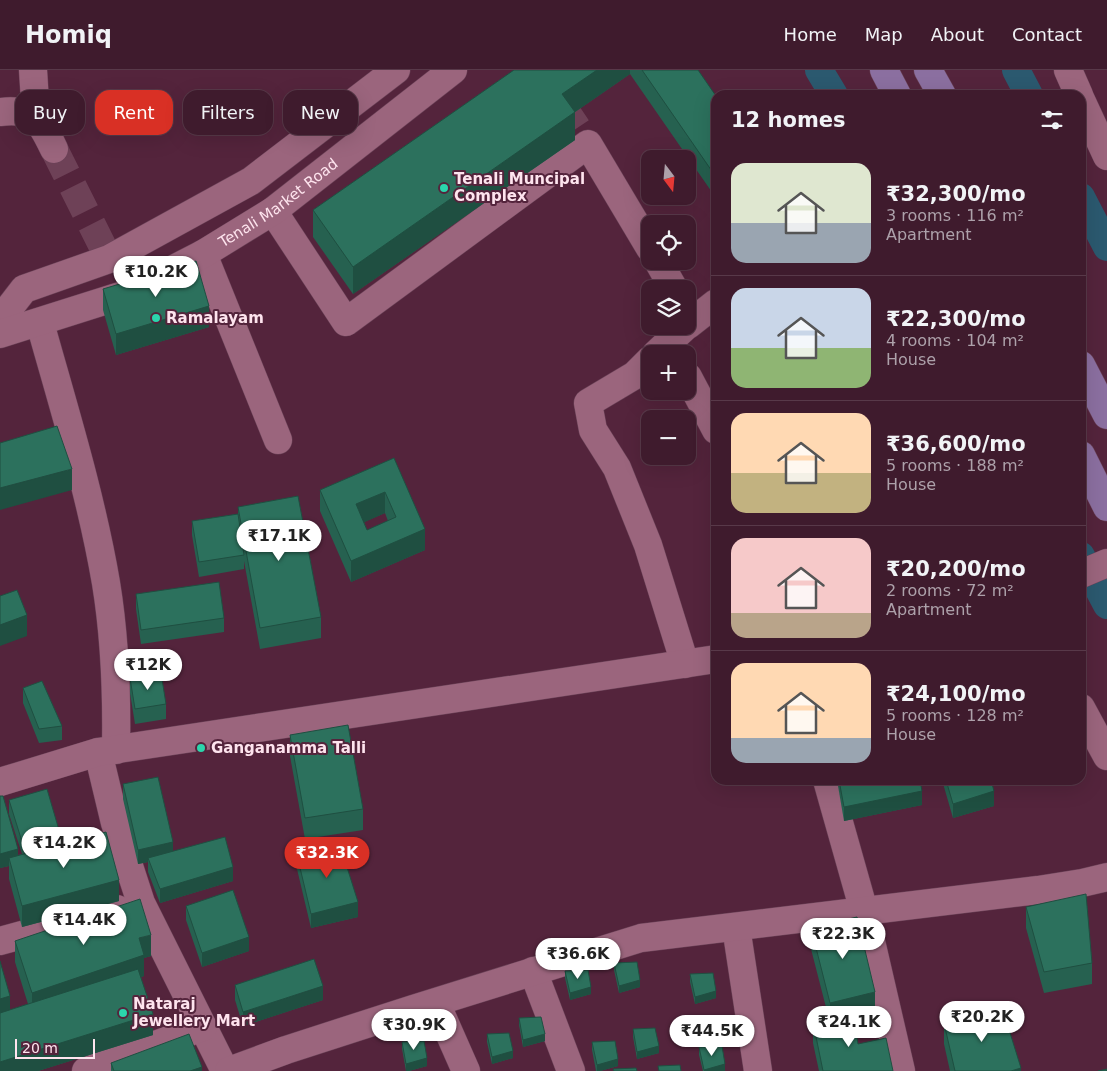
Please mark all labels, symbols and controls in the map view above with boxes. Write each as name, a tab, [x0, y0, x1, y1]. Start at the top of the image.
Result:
text: Homiq	[25, 21, 112, 49]
text: Home	[784, 24, 837, 45]
text: Map	[865, 24, 903, 45]
text: About	[931, 24, 984, 45]
text: Contact	[1012, 24, 1082, 45]
chip: Buy	[15, 90, 85, 135]
chip: Rent	[95, 90, 173, 135]
chip: Filters	[183, 90, 273, 135]
chip: New	[283, 90, 358, 135]
icon: filters	[1038, 106, 1066, 134]
text: 12 homes	[731, 108, 846, 132]
north arrow	[641, 150, 696, 205]
map controls	[641, 150, 696, 465]
street label: Tenali Market Road	[215, 155, 341, 252]
place label: Tenali Muncipal Complex	[454, 170, 585, 205]
marker: Tenali Muncipal Complex	[438, 182, 450, 194]
text: ₹32,300/mo	[886, 182, 1026, 206]
icon: home	[771, 183, 831, 243]
text: 3 rooms · 116 m²	[886, 206, 1024, 225]
button: locate	[641, 215, 696, 270]
text: Apartment	[886, 225, 972, 244]
pin: ₹10.2K	[115, 256, 197, 298]
text: ₹10.2K	[124, 262, 188, 281]
button: layers	[641, 280, 696, 335]
text: ₹22,300/mo	[886, 307, 1026, 331]
icon: home	[771, 308, 831, 368]
place label: Ramalayam	[166, 309, 264, 327]
marker: Ramalayam	[150, 312, 162, 324]
text: 4 rooms · 104 m²	[886, 331, 1024, 350]
button: +	[641, 345, 696, 400]
text: House	[886, 350, 936, 369]
button: −	[641, 410, 696, 465]
text: ₹36,600/mo	[886, 432, 1026, 456]
icon: home	[771, 433, 831, 493]
text: 5 rooms · 188 m²	[886, 456, 1024, 475]
text: House	[886, 475, 936, 494]
pin: ₹17.1K	[238, 520, 320, 562]
text: ₹17.1K	[247, 526, 311, 545]
text: ₹20,200/mo	[886, 557, 1026, 581]
icon: home	[771, 558, 831, 618]
text: 2 rooms · 72 m²	[886, 581, 1014, 600]
text: Apartment	[886, 600, 972, 619]
pin: ₹12K	[118, 648, 178, 691]
text: ₹12K	[125, 655, 171, 674]
text: ₹24,100/mo	[886, 682, 1026, 706]
icon: home	[771, 683, 831, 743]
text: 5 rooms · 128 m²	[886, 706, 1024, 725]
text: House	[886, 725, 936, 744]
place label: Ganganamma Talli	[211, 739, 366, 757]
marker: Ganganamma Talli	[195, 742, 207, 754]
pin: ₹14.2K	[23, 826, 105, 869]
text: ₹14.2K	[32, 833, 96, 852]
pin: ₹32.3K	[286, 836, 368, 879]
text: ₹32.3K	[295, 843, 359, 862]
pin: ₹14.4K	[43, 904, 125, 946]
text: ₹14.4K	[52, 910, 116, 929]
pin: ₹22.3K	[802, 918, 884, 960]
text: ₹22.3K	[811, 924, 875, 943]
pin: ₹36.6K	[537, 938, 619, 980]
text: ₹36.6K	[546, 944, 610, 963]
place label: Nataraj Jewellery Mart	[132, 995, 255, 1030]
pin: ₹20.2K	[941, 1000, 1023, 1043]
pin: ₹24.1K	[808, 1006, 890, 1048]
marker: Nataraj Jewellery Mart	[117, 1007, 129, 1019]
text: ₹20.2K	[950, 1007, 1014, 1026]
pin: ₹30.9K	[373, 1008, 455, 1051]
text: ₹24.1K	[817, 1012, 881, 1031]
pin: ₹44.5K	[671, 1014, 753, 1057]
text: ₹30.9K	[382, 1015, 446, 1034]
text: ₹44.5K	[680, 1021, 744, 1040]
scale bar	[15, 1036, 95, 1059]
text: 20 m	[22, 1040, 58, 1056]

